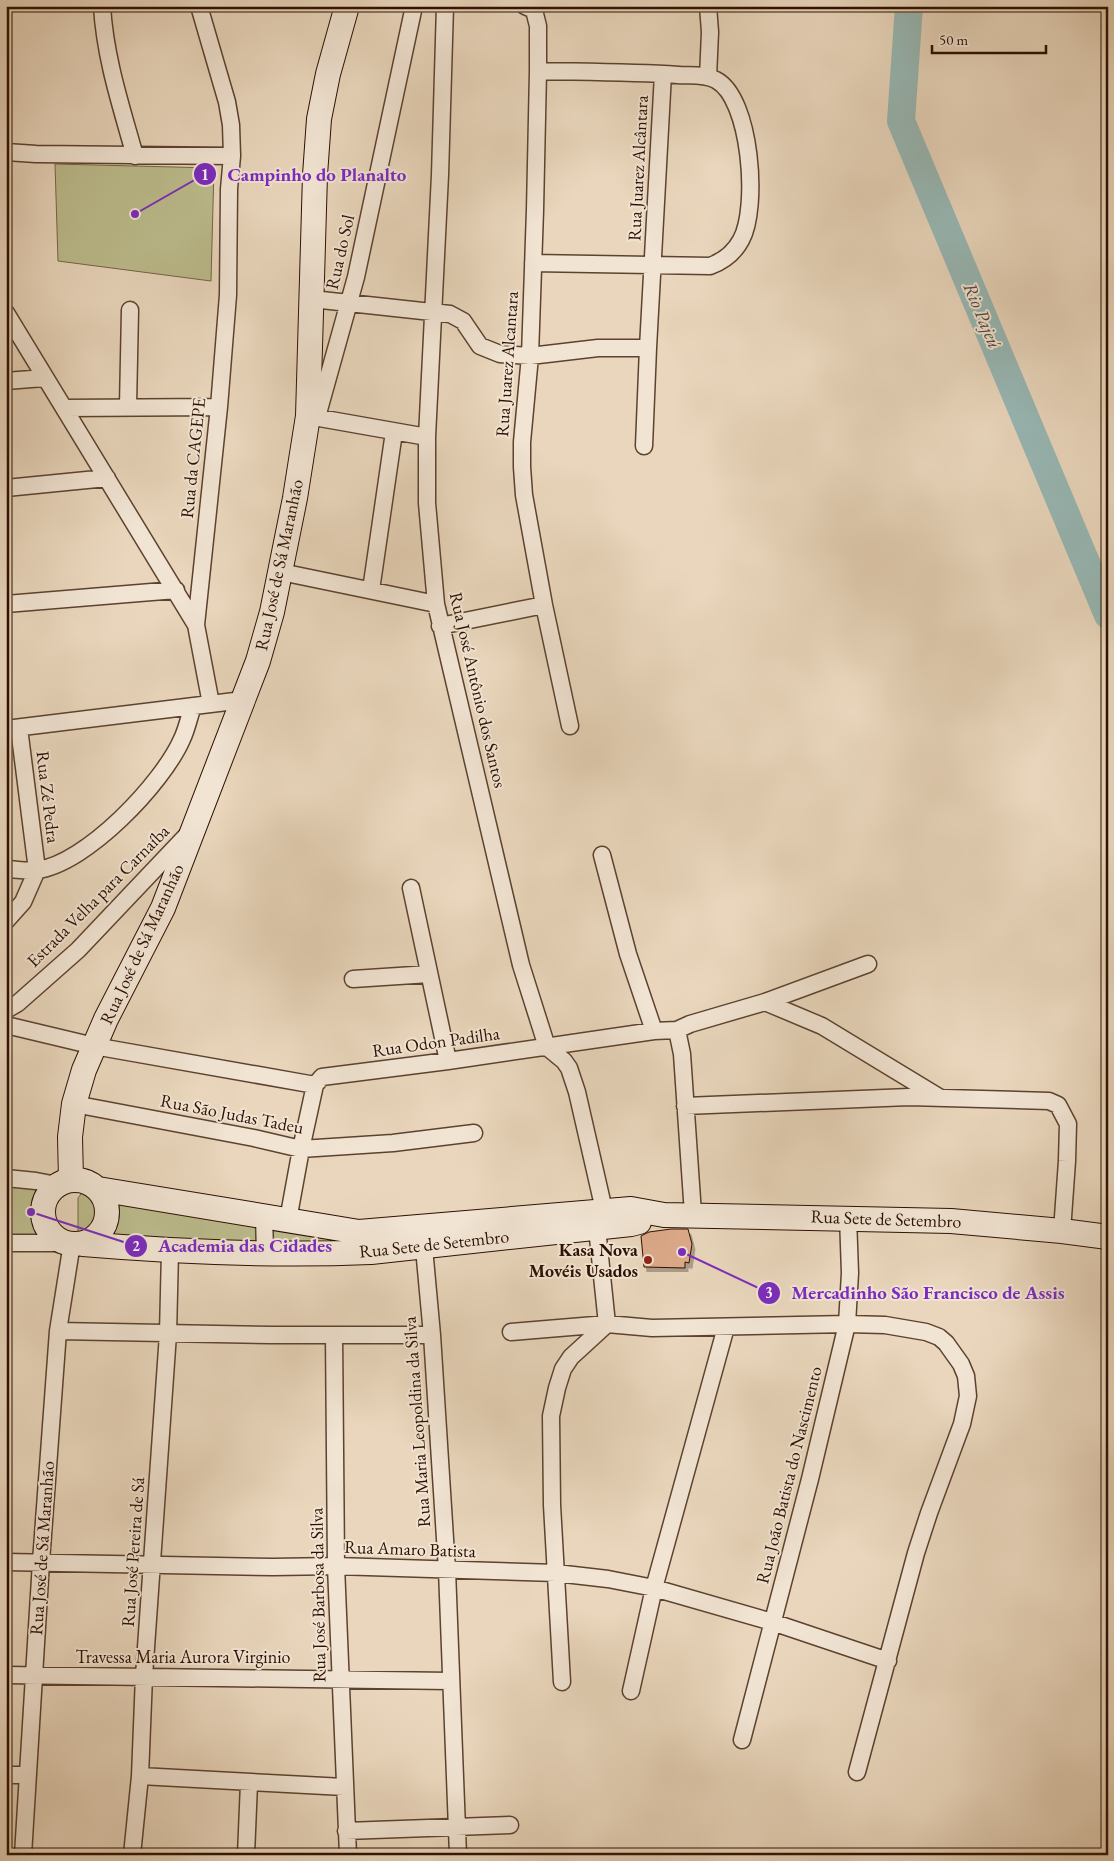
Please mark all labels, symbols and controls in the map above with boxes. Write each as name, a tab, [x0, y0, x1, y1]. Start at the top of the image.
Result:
scale bar	[932, 22, 1045, 54]
text: 50 m	[939, 30, 968, 49]
street label: Rua Juarez Alcântara	[622, 94, 653, 241]
callout: Campinho do Planalto	[193, 157, 416, 191]
text: Campinho do Planalto	[228, 162, 407, 187]
text: 1	[201, 165, 209, 184]
street label: Rua do Sol	[320, 212, 359, 292]
water label: Rio Pajeú	[958, 278, 1008, 352]
street label: Rua Juarez Alcantara	[490, 290, 523, 438]
street label: Rua da CAGEPE	[175, 397, 210, 519]
street label: Rua José de Sá Maranhão	[249, 477, 308, 653]
street label: Rua José Antônio dos Santos	[445, 590, 512, 790]
street label: Rua Zé Pedra	[31, 750, 66, 845]
street label: Estrada Velha para Carnaíba	[21, 819, 174, 972]
street label: Rua José de Sá Maranhão	[94, 860, 189, 1028]
street label: Rua Odon Padilha	[371, 1021, 502, 1062]
street label: Rua São Judas Tadeu	[159, 1088, 306, 1139]
street label: Rua Sete de Setembro	[810, 1204, 962, 1233]
street label: Rua Sete de Setembro	[358, 1224, 510, 1263]
callout: Academia das Cidades	[123, 1229, 342, 1263]
text: Academia das Cidades	[157, 1233, 332, 1258]
text: 2	[132, 1236, 140, 1255]
place label: Kasa Nova Movéis Usados	[529, 1238, 638, 1282]
marker: Kasa Nova Movéis Usados	[642, 1254, 654, 1266]
callout: Mercadinho São Francisco de Assis	[757, 1276, 1075, 1310]
text: Mercadinho São Francisco de Assis	[791, 1280, 1065, 1305]
text: 3	[765, 1283, 773, 1302]
street label: Rua Maria Leopoldina da Silva	[398, 1315, 435, 1528]
street label: Rua João Batista do Nascimento	[750, 1364, 827, 1586]
street label: Rua José de Sá Maranhão	[24, 1460, 59, 1636]
street label: Rua José Pereira de Sá	[116, 1475, 149, 1628]
street label: Rua José Barbosa da Silva	[304, 1507, 331, 1683]
street label: Rua Amaro Batista	[344, 1535, 477, 1562]
street label: Travessa Maria Aurora Virginio	[75, 1645, 291, 1668]

